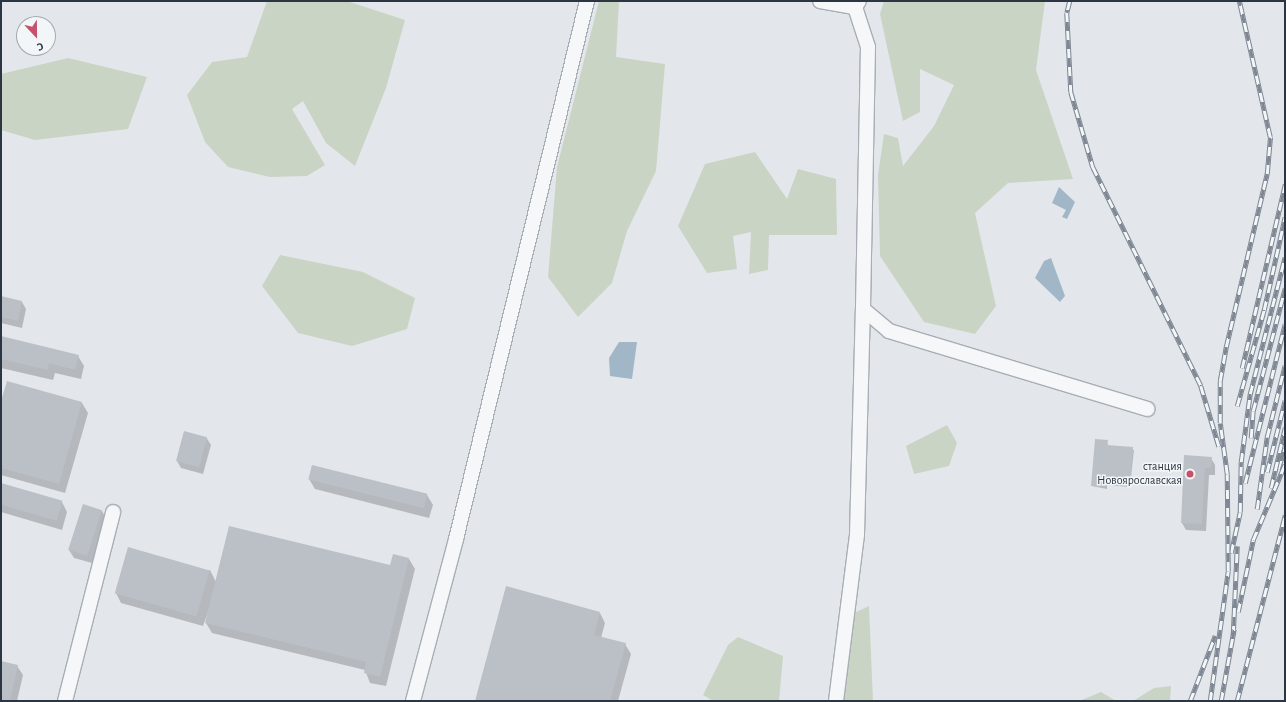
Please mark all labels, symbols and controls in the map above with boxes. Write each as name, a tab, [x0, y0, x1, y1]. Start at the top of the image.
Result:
north arrow	[16, 16, 56, 56]
text: С	[35, 40, 45, 53]
place label: станция Новоярославская	[1097, 460, 1182, 488]
marker: станция Новоярославская	[1185, 469, 1195, 479]

